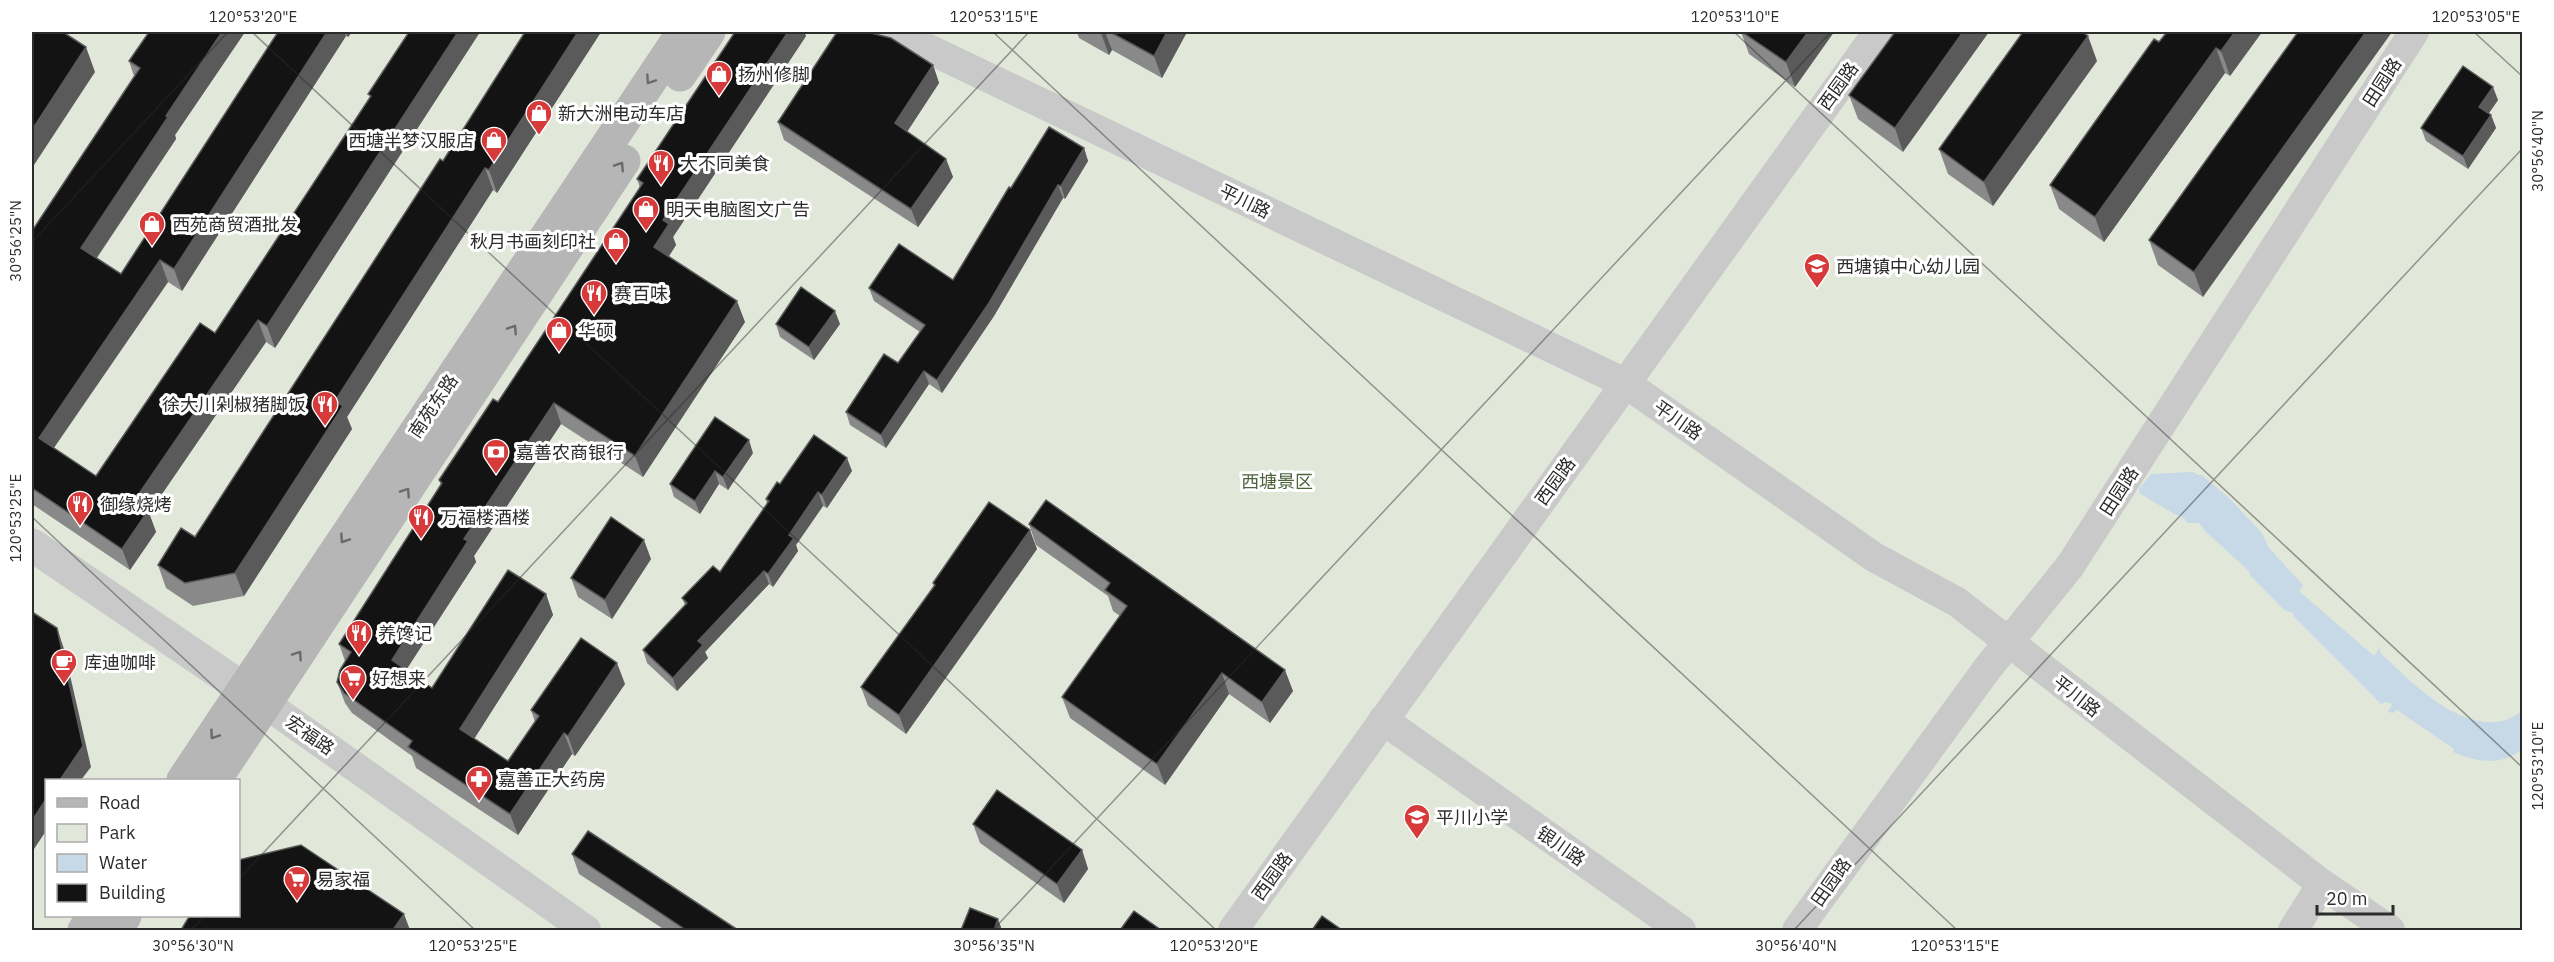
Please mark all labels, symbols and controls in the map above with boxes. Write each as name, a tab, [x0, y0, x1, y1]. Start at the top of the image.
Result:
text: 120°53'20"E	[209, 7, 297, 26]
text: 120°53'15"E	[950, 7, 1038, 26]
text: 120°53'10"E	[1691, 7, 1779, 26]
text: 120°53'05"E	[2432, 7, 2520, 26]
street label: 田园路	[2358, 53, 2406, 111]
street label: 西园路	[1813, 57, 1863, 115]
shop icon: 扬州修脚	[704, 59, 734, 97]
place label: 扬州修脚	[738, 63, 810, 86]
one-way arrow	[646, 73, 657, 84]
shop icon: 新大洲电动车店	[524, 98, 554, 136]
place label: 新大洲电动车店	[558, 102, 684, 125]
text: 30°56'40"N	[2528, 110, 2547, 192]
shop icon: 西塘半梦汉服店	[479, 125, 509, 163]
place label: 西塘半梦汉服店	[348, 129, 474, 152]
restaurant icon: 大不同美食	[646, 148, 676, 186]
place label: 大不同美食	[680, 152, 770, 175]
one-way arrow	[613, 162, 624, 173]
street label: 平川路	[1216, 179, 1274, 223]
shop icon: 明天电脑图文广告	[631, 194, 661, 232]
place label: 明天电脑图文广告	[666, 198, 810, 221]
text: 30°56'25"N	[6, 200, 25, 282]
shop icon: 西苑商贸酒批发	[137, 209, 167, 247]
place label: 西苑商贸酒批发	[172, 213, 298, 236]
shop icon: 秋月书画刻印社	[601, 226, 631, 264]
place label: 秋月书画刻印社	[470, 230, 596, 253]
school or university icon: 西塘镇中心幼儿园	[1802, 251, 1832, 289]
place label: 西塘镇中心幼儿园	[1836, 255, 1980, 278]
restaurant icon: 赛百味	[579, 278, 609, 316]
place label: 赛百味	[614, 282, 668, 305]
shop icon: 华硕	[544, 315, 574, 353]
place label: 华硕	[578, 319, 614, 342]
one-way arrow	[506, 325, 517, 336]
street label: 南苑东路	[403, 370, 463, 442]
restaurant icon: 徐大川剁椒猪脚饭	[310, 389, 340, 427]
place label: 徐大川剁椒猪脚饭	[162, 393, 306, 416]
street label: 平川路	[1649, 395, 1707, 445]
bank icon: 嘉善农商银行	[481, 437, 511, 475]
place label: 嘉善农商银行	[516, 441, 624, 464]
street label: 西园路	[1530, 452, 1580, 510]
street label: 田园路	[2095, 462, 2143, 520]
park label: 西塘景区	[1241, 470, 1313, 493]
text: 120°53'25"E	[6, 474, 25, 562]
one-way arrow	[398, 488, 410, 498]
restaurant icon: 御缘烧烤	[65, 489, 95, 527]
place label: 御缘烧烤	[100, 493, 172, 516]
restaurant icon: 万福楼酒楼	[406, 502, 436, 540]
place label: 万福楼酒楼	[440, 506, 530, 529]
one-way arrow	[340, 533, 351, 544]
restaurant icon: 养馋记	[344, 618, 374, 656]
place label: 养馋记	[378, 622, 432, 645]
cafe icon: 库迪咖啡	[49, 647, 79, 685]
one-way arrow	[291, 650, 302, 661]
place label: 库迪咖啡	[84, 651, 156, 674]
supermarket icon: 好想来	[338, 663, 368, 701]
place label: 好想来	[372, 667, 426, 690]
street label: 平川路	[2049, 670, 2105, 722]
street label: 宏福路	[281, 710, 339, 760]
text: 120°53'10"E	[2528, 722, 2547, 810]
one-way arrow	[210, 728, 221, 739]
pharmacy icon: 嘉善正大药房	[464, 764, 494, 802]
place label: 嘉善正大药房	[498, 768, 606, 791]
legend	[45, 779, 240, 917]
text: Road	[99, 791, 140, 814]
school or university icon: 平川小学	[1402, 802, 1432, 840]
place label: 平川小学	[1436, 806, 1508, 829]
text: Park	[99, 821, 136, 844]
street label: 银川路	[1532, 821, 1590, 871]
street label: 西园路	[1247, 847, 1297, 905]
text: Water	[99, 851, 148, 874]
street label: 田园路	[1806, 853, 1856, 911]
supermarket icon: 易家福	[282, 864, 312, 902]
place label: 易家福	[316, 868, 370, 891]
scale bar	[2317, 878, 2394, 916]
text: Building	[99, 881, 166, 904]
text: 20 m	[2326, 887, 2368, 910]
text: 30°56'30"N	[152, 936, 234, 955]
text: 120°53'25"E	[429, 936, 517, 955]
text: 30°56'35"N	[953, 936, 1035, 955]
text: 120°53'20"E	[1170, 936, 1258, 955]
text: 30°56'40"N	[1755, 936, 1837, 955]
text: 120°53'15"E	[1911, 936, 1999, 955]

